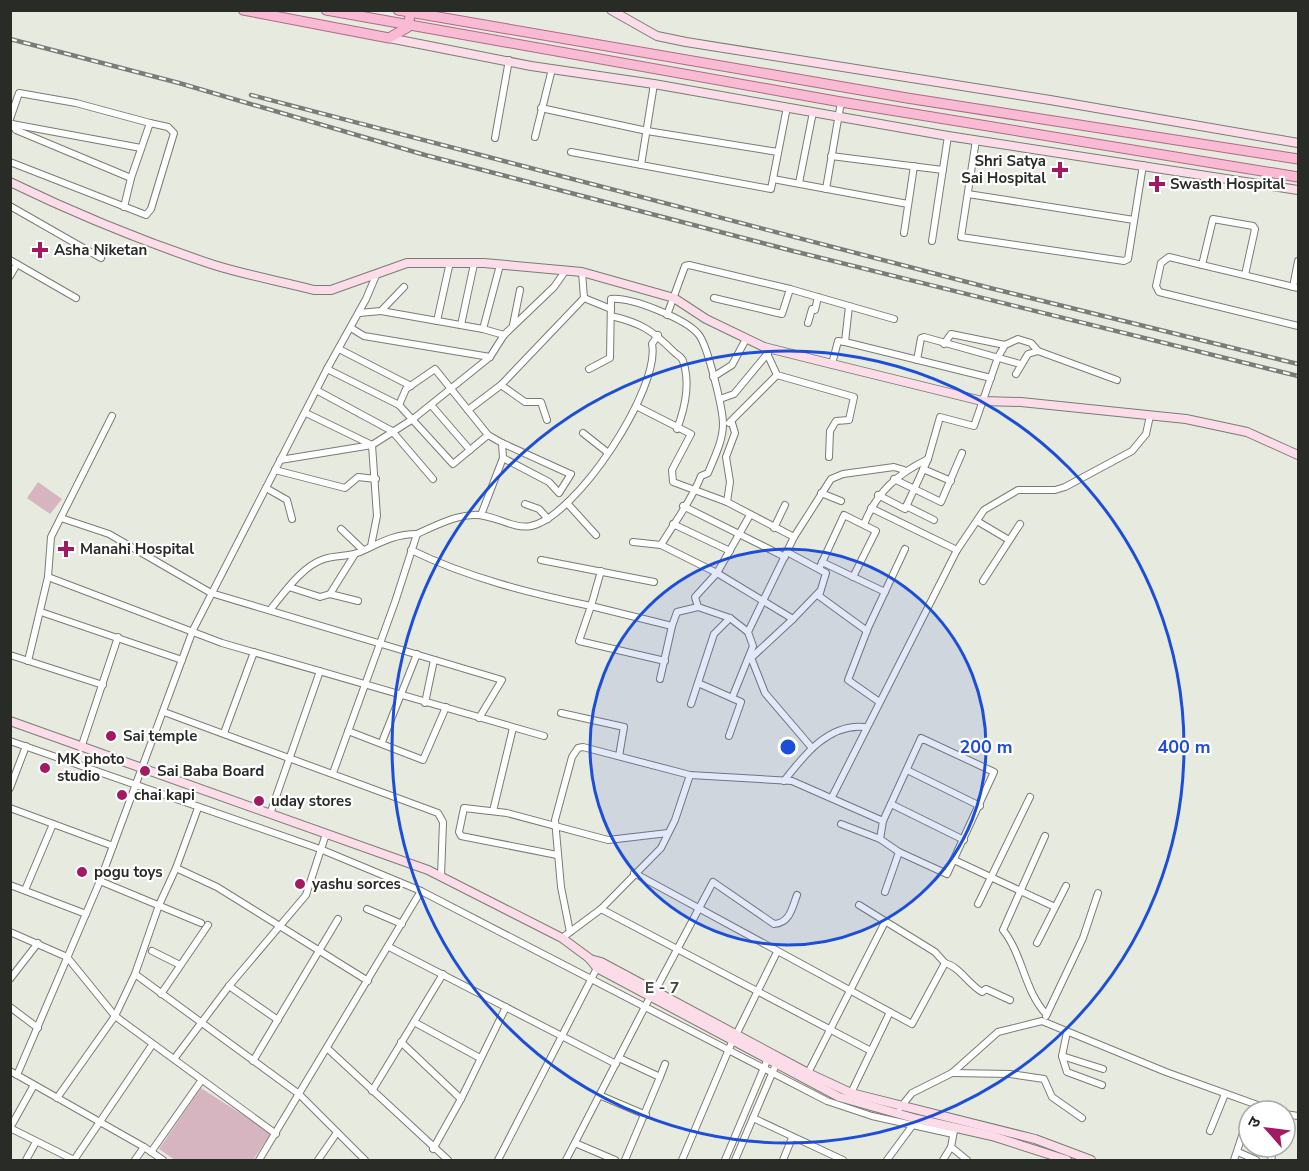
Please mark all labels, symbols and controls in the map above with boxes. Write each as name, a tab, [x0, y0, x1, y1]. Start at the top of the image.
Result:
place label: Shri Satya Sai Hospital	[961, 151, 1046, 188]
marker: Shri Satya Sai Hospital	[1051, 161, 1069, 179]
place label: Swasth Hospital	[1170, 174, 1285, 194]
marker: Swasth Hospital	[1148, 175, 1166, 193]
place label: Asha Niketan	[54, 240, 147, 260]
marker: Asha Niketan	[31, 241, 49, 259]
place label: Manahi Hospital	[80, 539, 194, 559]
marker: Manahi Hospital	[57, 540, 75, 558]
place label: Sai temple	[123, 726, 197, 746]
marker: Sai temple	[104, 729, 118, 743]
text: 200 m	[959, 735, 1013, 759]
text: 400 m	[1157, 735, 1211, 759]
centre of rings	[778, 737, 798, 757]
place label: MK photo studio	[57, 749, 125, 786]
marker: MK photo studio	[38, 761, 52, 775]
place label: Sai Baba Board	[157, 761, 264, 781]
marker: Sai Baba Board	[138, 764, 152, 778]
place label: chai kapi	[134, 785, 195, 805]
marker: chai kapi	[115, 788, 129, 802]
place label: uday stores	[271, 791, 352, 811]
marker: uday stores	[252, 794, 266, 808]
place label: pogu toys	[94, 862, 163, 882]
marker: pogu toys	[75, 865, 89, 879]
place label: yashu sorces	[311, 874, 401, 894]
marker: yashu sorces	[293, 877, 307, 891]
district label: E - 7	[645, 977, 679, 999]
north arrow	[1237, 1099, 1297, 1159]
text: उ	[1243, 1113, 1267, 1132]

